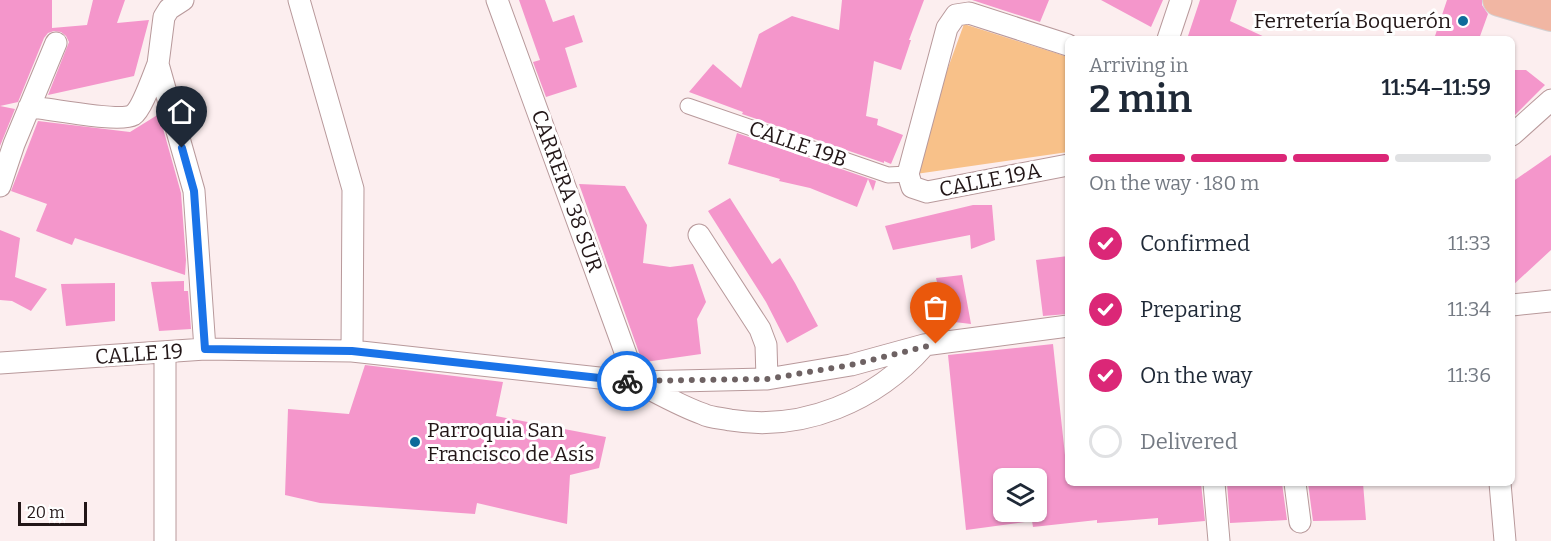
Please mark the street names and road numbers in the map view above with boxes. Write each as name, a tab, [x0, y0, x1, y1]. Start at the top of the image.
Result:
street label: CARRERA 38 SUR	[526, 106, 609, 276]
street label: CALLE 19B	[746, 115, 850, 173]
street label: CALLE 19A	[937, 157, 1043, 203]
street label: CALLE 19	[94, 338, 184, 370]

